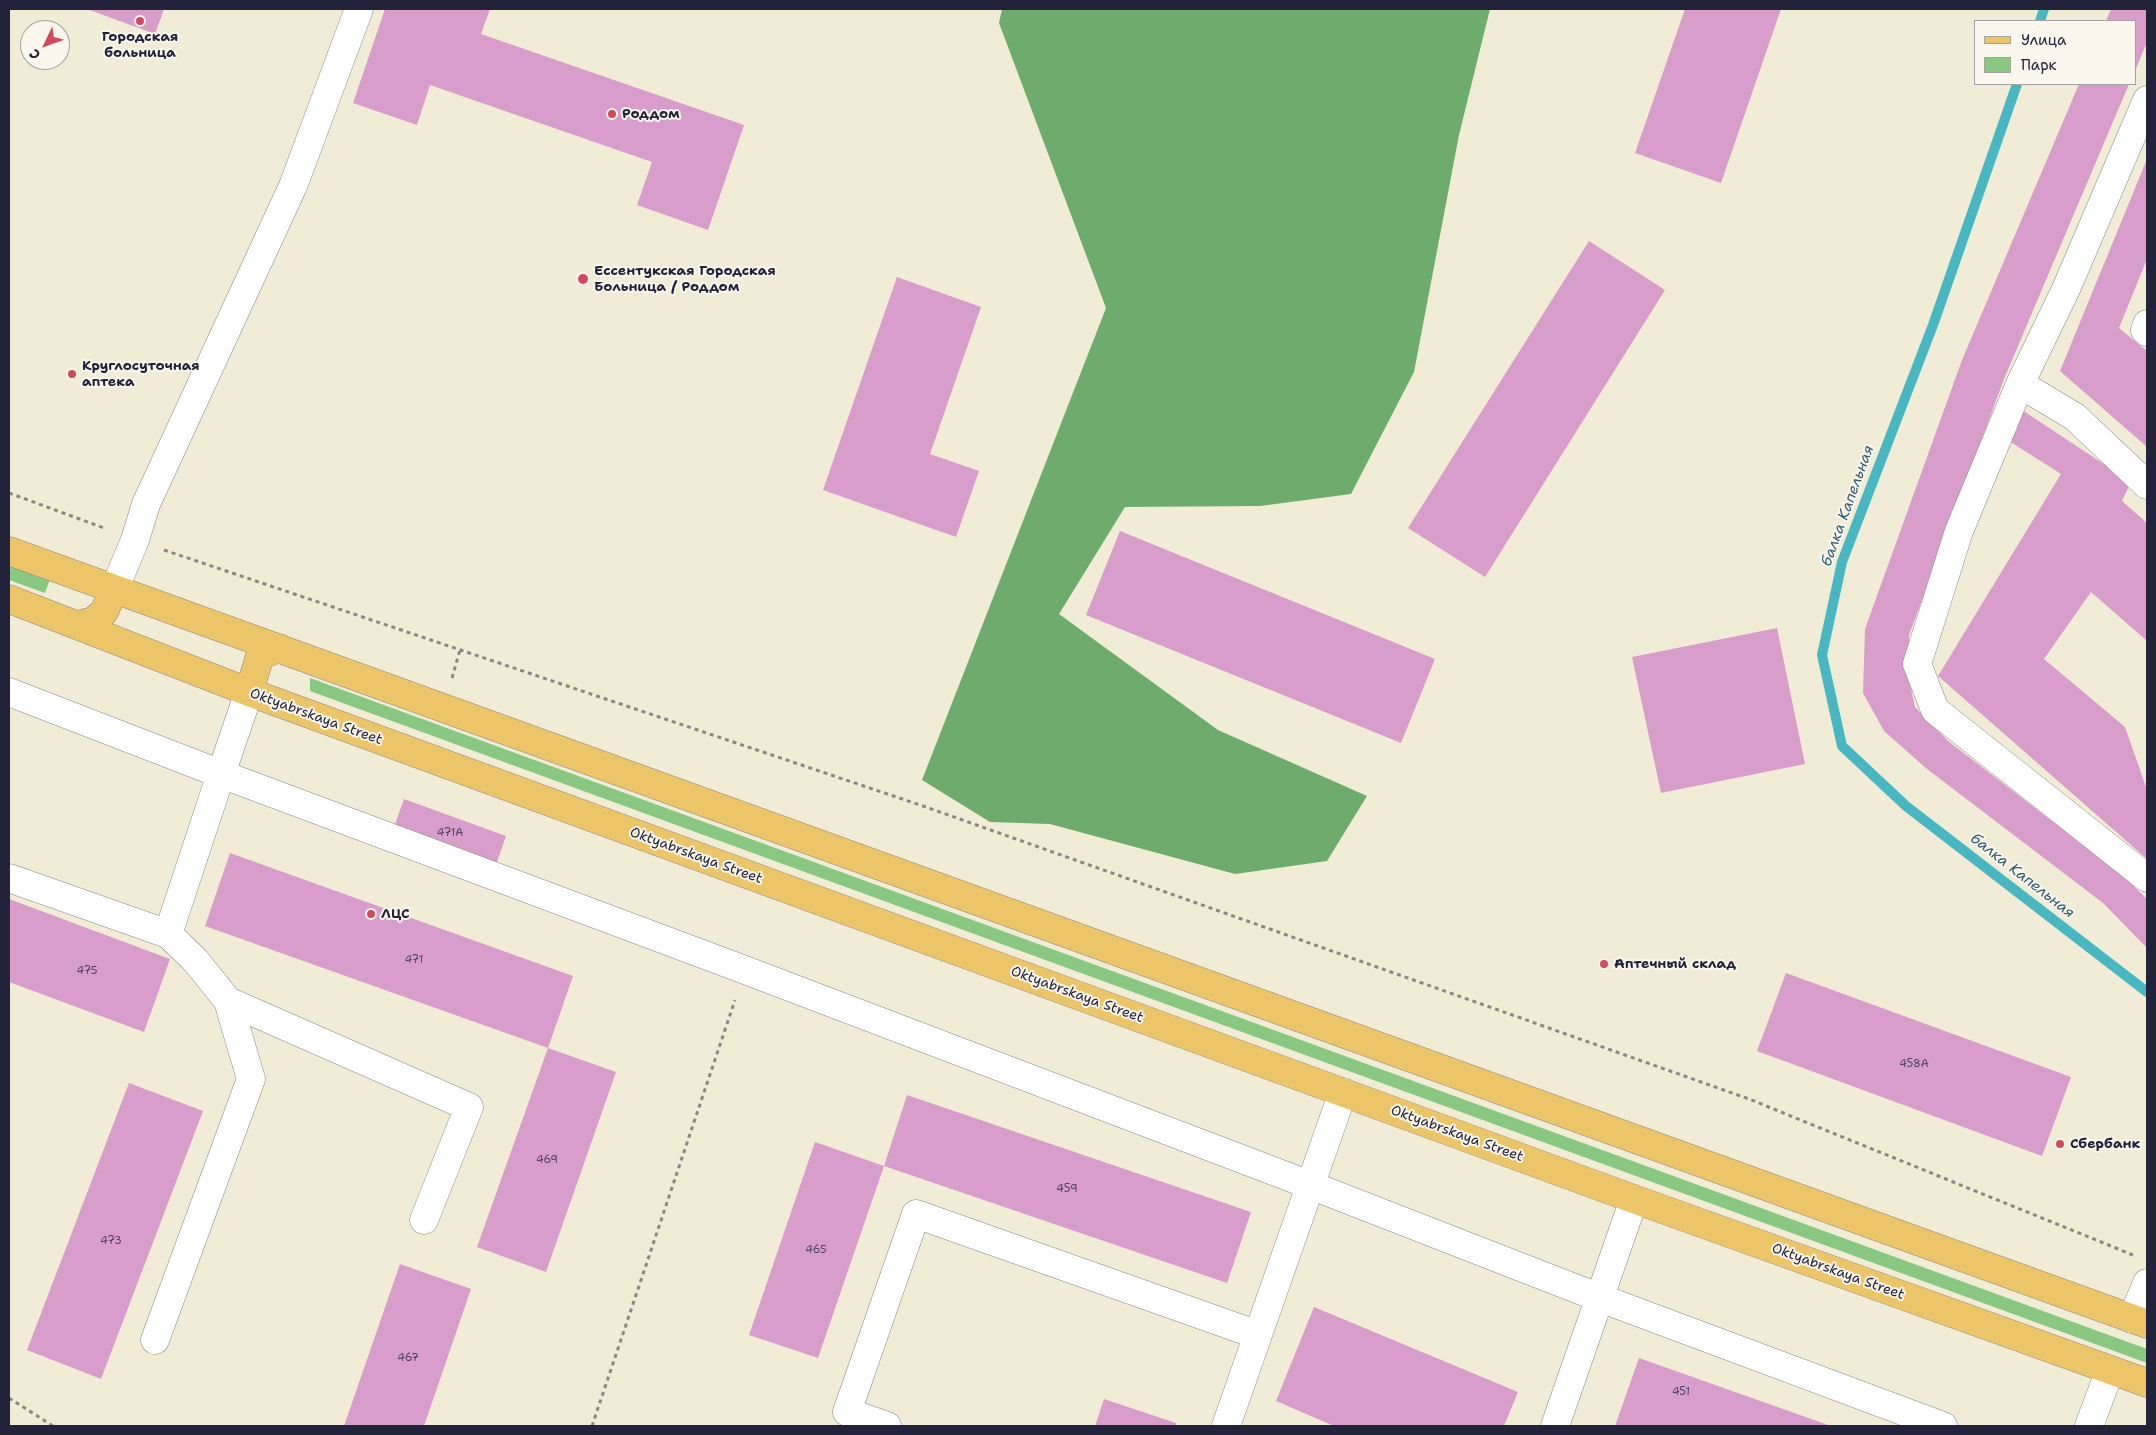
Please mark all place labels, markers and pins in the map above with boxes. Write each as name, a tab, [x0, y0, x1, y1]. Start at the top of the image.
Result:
marker: Городская больница	[134, 15, 146, 27]
place label: Городская больница	[102, 29, 178, 62]
place label: Роддом	[622, 106, 680, 122]
marker: Роддом	[606, 108, 618, 120]
place label: Ессентукская Городская Больница / Роддом	[594, 263, 776, 296]
marker: Ессентукская Городская Больница / Роддом	[576, 272, 590, 286]
place label: Круглосуточная аптека	[82, 358, 200, 391]
marker: Круглосуточная аптека	[66, 368, 78, 380]
place label: ЛЦС	[381, 906, 410, 922]
marker: ЛЦС	[365, 908, 377, 920]
place label: Аптечный склад	[1614, 956, 1736, 972]
marker: Аптечный склад	[1598, 958, 1610, 970]
place label: Сбербанк	[2070, 1136, 2140, 1152]
marker: Сбербанк	[2054, 1138, 2066, 1150]

